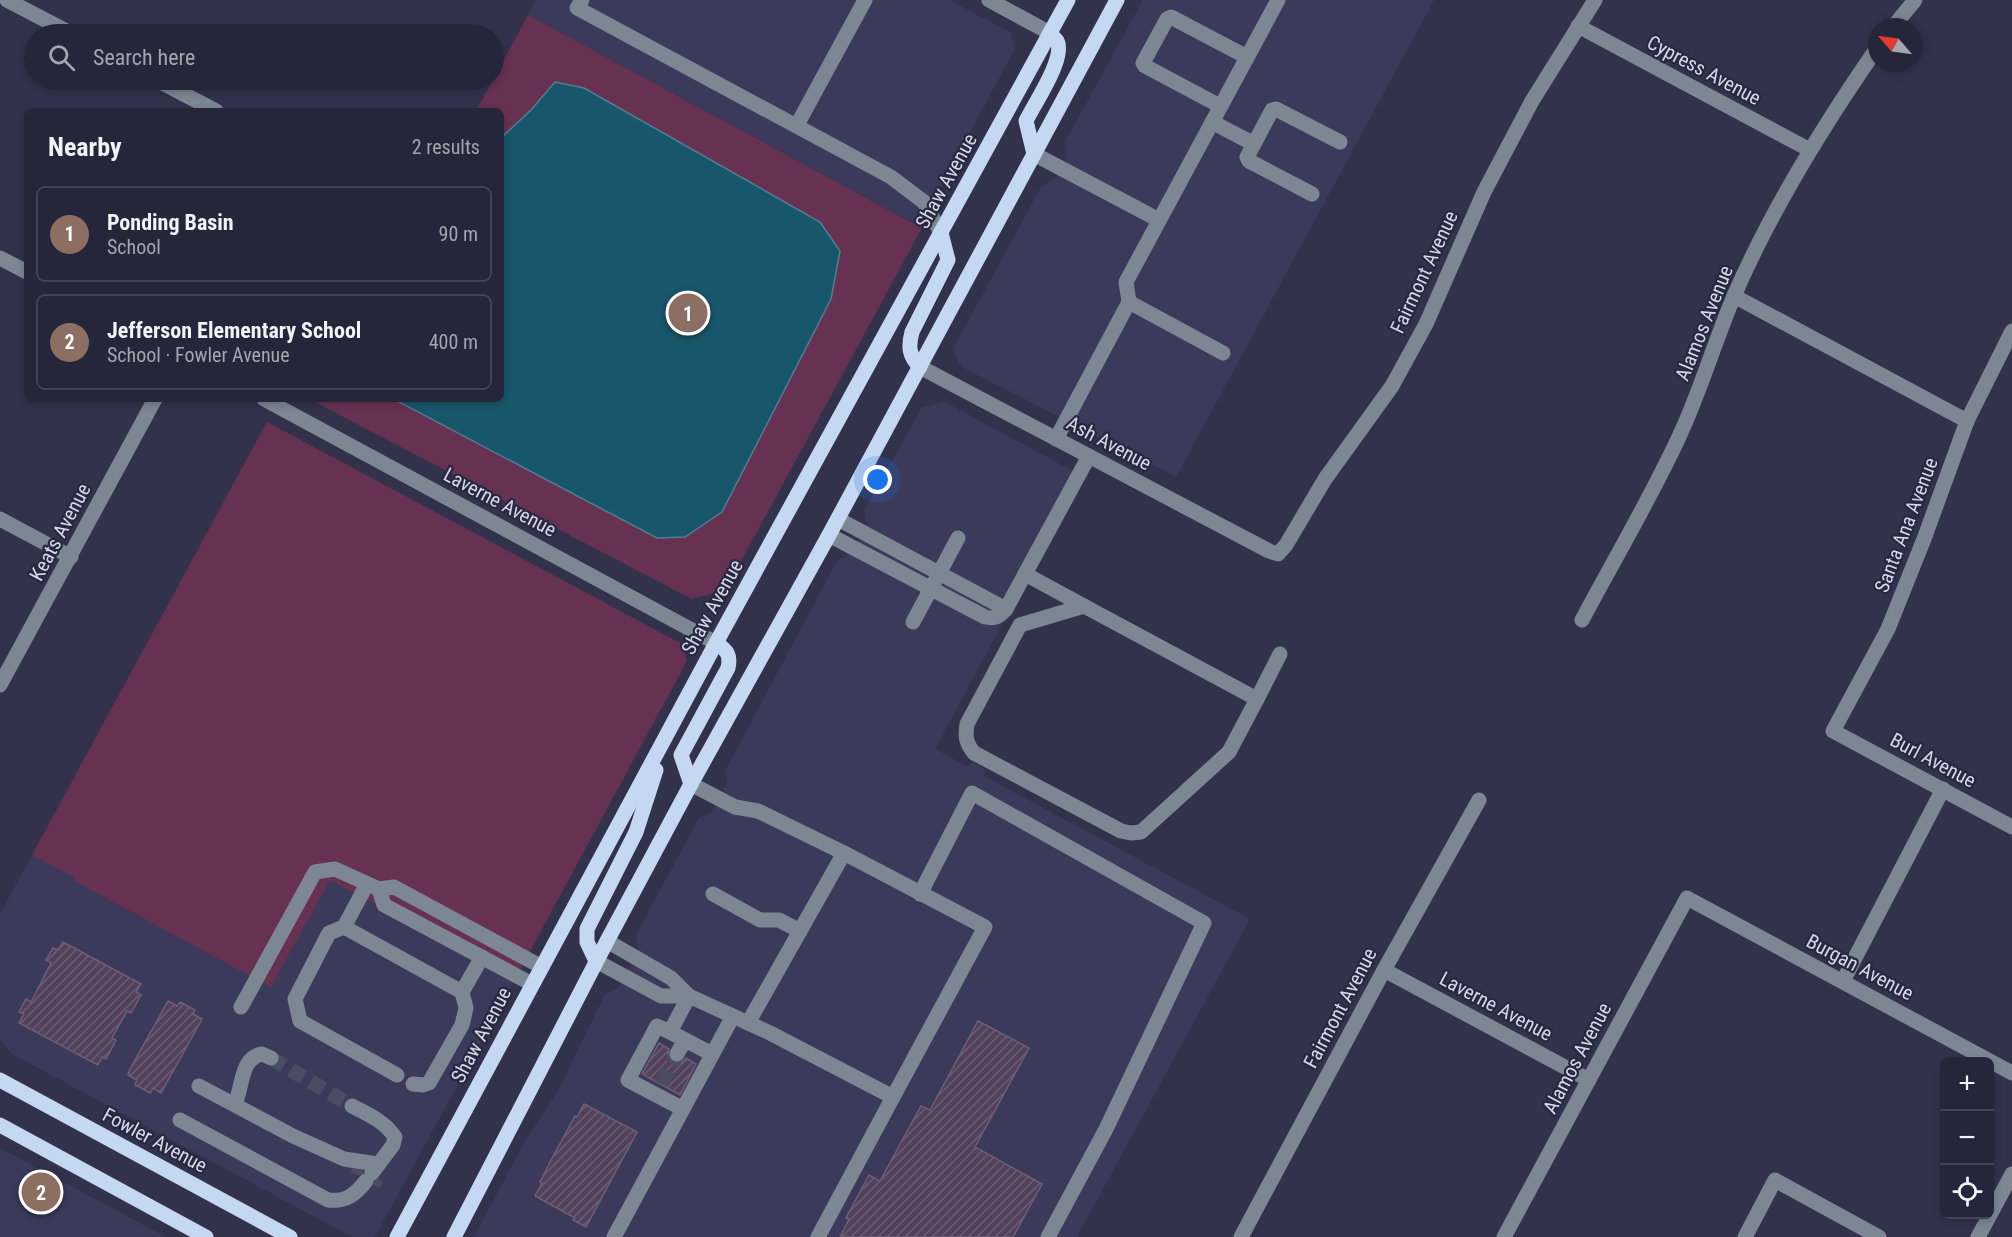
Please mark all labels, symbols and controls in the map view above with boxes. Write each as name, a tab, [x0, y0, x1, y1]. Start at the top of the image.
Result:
north arrow	[1868, 18, 1922, 72]
search box	[24, 24, 504, 90]
street label: Cypress Avenue	[1643, 30, 1765, 110]
icon: search	[45, 41, 78, 74]
text: Search here	[93, 45, 195, 70]
street label: Shaw Avenue	[910, 129, 982, 233]
text: Nearby	[48, 132, 122, 162]
text: 2 results	[412, 135, 480, 159]
street label: Fairmont Avenue	[1385, 207, 1463, 337]
text: Ponding Basin	[107, 210, 234, 235]
text: 1	[64, 222, 75, 246]
text: 90 m	[439, 222, 478, 246]
text: School	[107, 235, 161, 259]
street label: Alamos Avenue	[1670, 262, 1738, 384]
pin: 1	[668, 290, 708, 336]
text: Jefferson Elementary School	[107, 318, 361, 343]
text: 2	[64, 330, 75, 354]
text: 400 m	[429, 330, 478, 354]
text: School · Fowler Avenue	[107, 343, 290, 367]
street label: Ash Avenue	[1063, 411, 1155, 475]
street label: Santa Ana Avenue	[1869, 454, 1943, 596]
street label: Laverne Avenue	[440, 462, 560, 542]
your location	[863, 465, 892, 494]
street label: Keats Avenue	[24, 479, 96, 585]
street label: Shaw Avenue	[676, 555, 748, 659]
street label: Burl Avenue	[1886, 727, 1980, 793]
street label: Burgan Avenue	[1802, 929, 1918, 1005]
street label: Fairmont Avenue	[1298, 944, 1382, 1072]
street label: Laverne Avenue	[1436, 966, 1556, 1046]
street label: Shaw Avenue	[446, 983, 516, 1087]
street label: Alamos Avenue	[1538, 998, 1616, 1118]
map controls	[1940, 1057, 1994, 1219]
button: +	[1940, 1057, 1994, 1111]
street label: Fowler Avenue	[99, 1102, 211, 1178]
button: −	[1940, 1111, 1994, 1165]
button: locate	[1940, 1165, 1994, 1219]
pin: 2	[22, 1170, 60, 1214]

